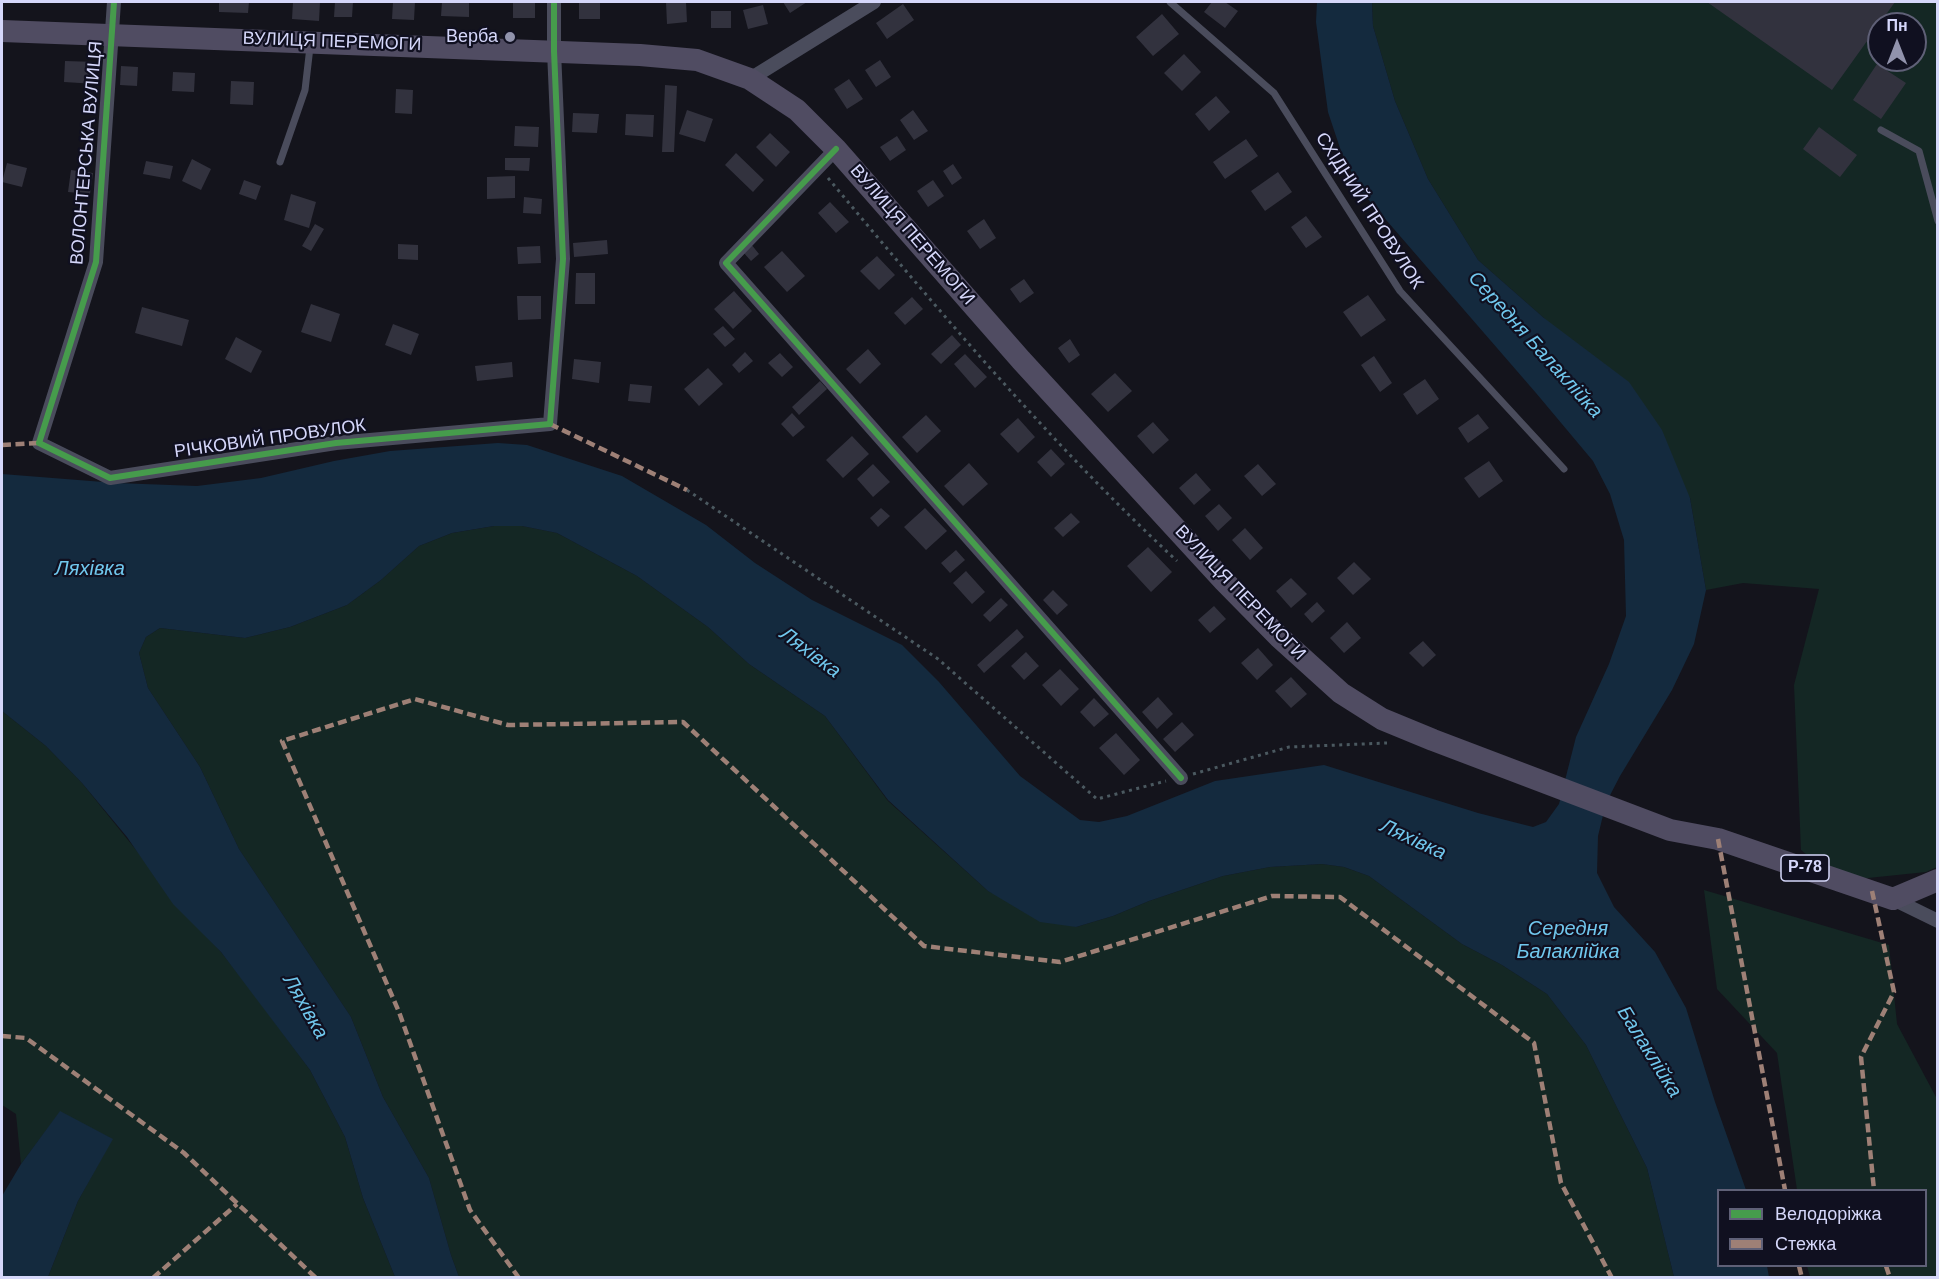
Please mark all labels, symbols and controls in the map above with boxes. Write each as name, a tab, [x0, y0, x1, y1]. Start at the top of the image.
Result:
north arrow	[1867, 12, 1927, 72]
text: Пн	[1886, 17, 1908, 34]
place label: Верба	[446, 26, 498, 48]
street label: ВУЛИЦЯ ПЕРЕМОГИ	[242, 28, 422, 56]
marker: Верба	[503, 30, 517, 44]
street label: ВОЛОНТЕРСЬКА ВУЛИЦЯ	[66, 40, 108, 266]
street label: СХІДНИЙ ПРОВУЛОК	[1310, 129, 1428, 293]
street label: ВУЛИЦЯ ПЕРЕМОГИ	[845, 160, 979, 310]
water label: Середня Балаклійка	[1463, 267, 1607, 423]
street label: РІЧКОВИЙ ПРОВУЛОК	[173, 415, 367, 463]
street label: ВУЛИЦЯ ПЕРЕМОГИ	[1170, 521, 1310, 665]
water label: Ляхівка	[55, 557, 125, 581]
water label: Ляхівка	[775, 622, 845, 684]
water label: Ляхівка	[1376, 814, 1450, 866]
road number: Р-78	[1781, 855, 1829, 881]
water label: Середня Балаклійка	[1516, 917, 1620, 964]
water label: Ляхівка	[277, 971, 333, 1043]
water label: Балаклійка	[1611, 1002, 1687, 1102]
legend	[1717, 1189, 1927, 1267]
text: Велодоріжка	[1775, 1204, 1882, 1224]
text: Стежка	[1775, 1234, 1836, 1254]

